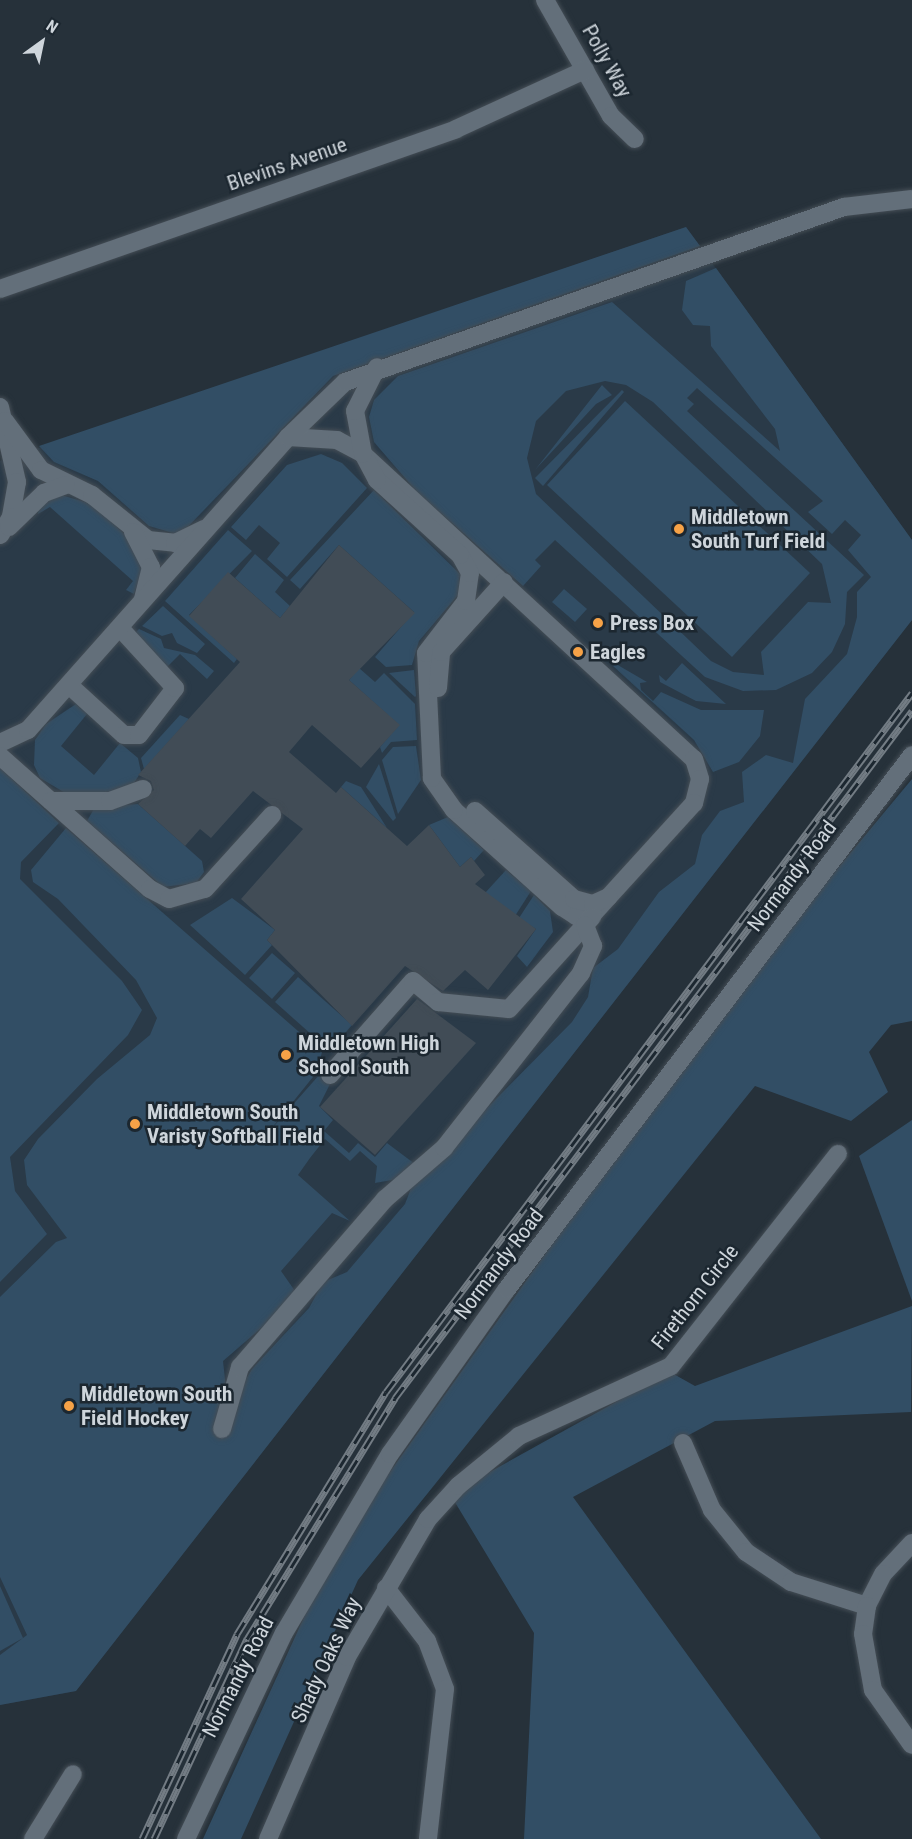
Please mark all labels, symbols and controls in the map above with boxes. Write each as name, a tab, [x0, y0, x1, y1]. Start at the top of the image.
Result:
north arrow	[12, 12, 72, 72]
text: N	[43, 16, 61, 37]
street label: Polly Way	[577, 20, 637, 102]
street label: Blevins Avenue	[224, 132, 350, 196]
place label: Middletown South Turf Field	[691, 504, 826, 554]
marker: Middletown South Turf Field	[672, 522, 686, 536]
place label: Press Box	[610, 610, 694, 636]
marker: Press Box	[591, 616, 605, 630]
place label: Eagles	[590, 639, 646, 665]
marker: Eagles	[571, 645, 585, 659]
street label: Normandy Road	[742, 816, 842, 936]
place label: Middletown High School South	[298, 1030, 440, 1080]
marker: Middletown High School South	[279, 1048, 293, 1062]
place label: Middletown South Varisty Softball Field	[147, 1099, 323, 1149]
marker: Middletown South Varisty Softball Field	[128, 1117, 142, 1131]
street label: Normandy Road	[449, 1204, 549, 1324]
street label: Firethorn Circle	[646, 1239, 744, 1355]
place label: Middletown South Field Hockey	[81, 1381, 232, 1431]
marker: Middletown South Field Hockey	[62, 1399, 76, 1413]
street label: Shady Oaks Way	[286, 1593, 366, 1727]
street label: Normandy Road	[197, 1612, 279, 1742]

